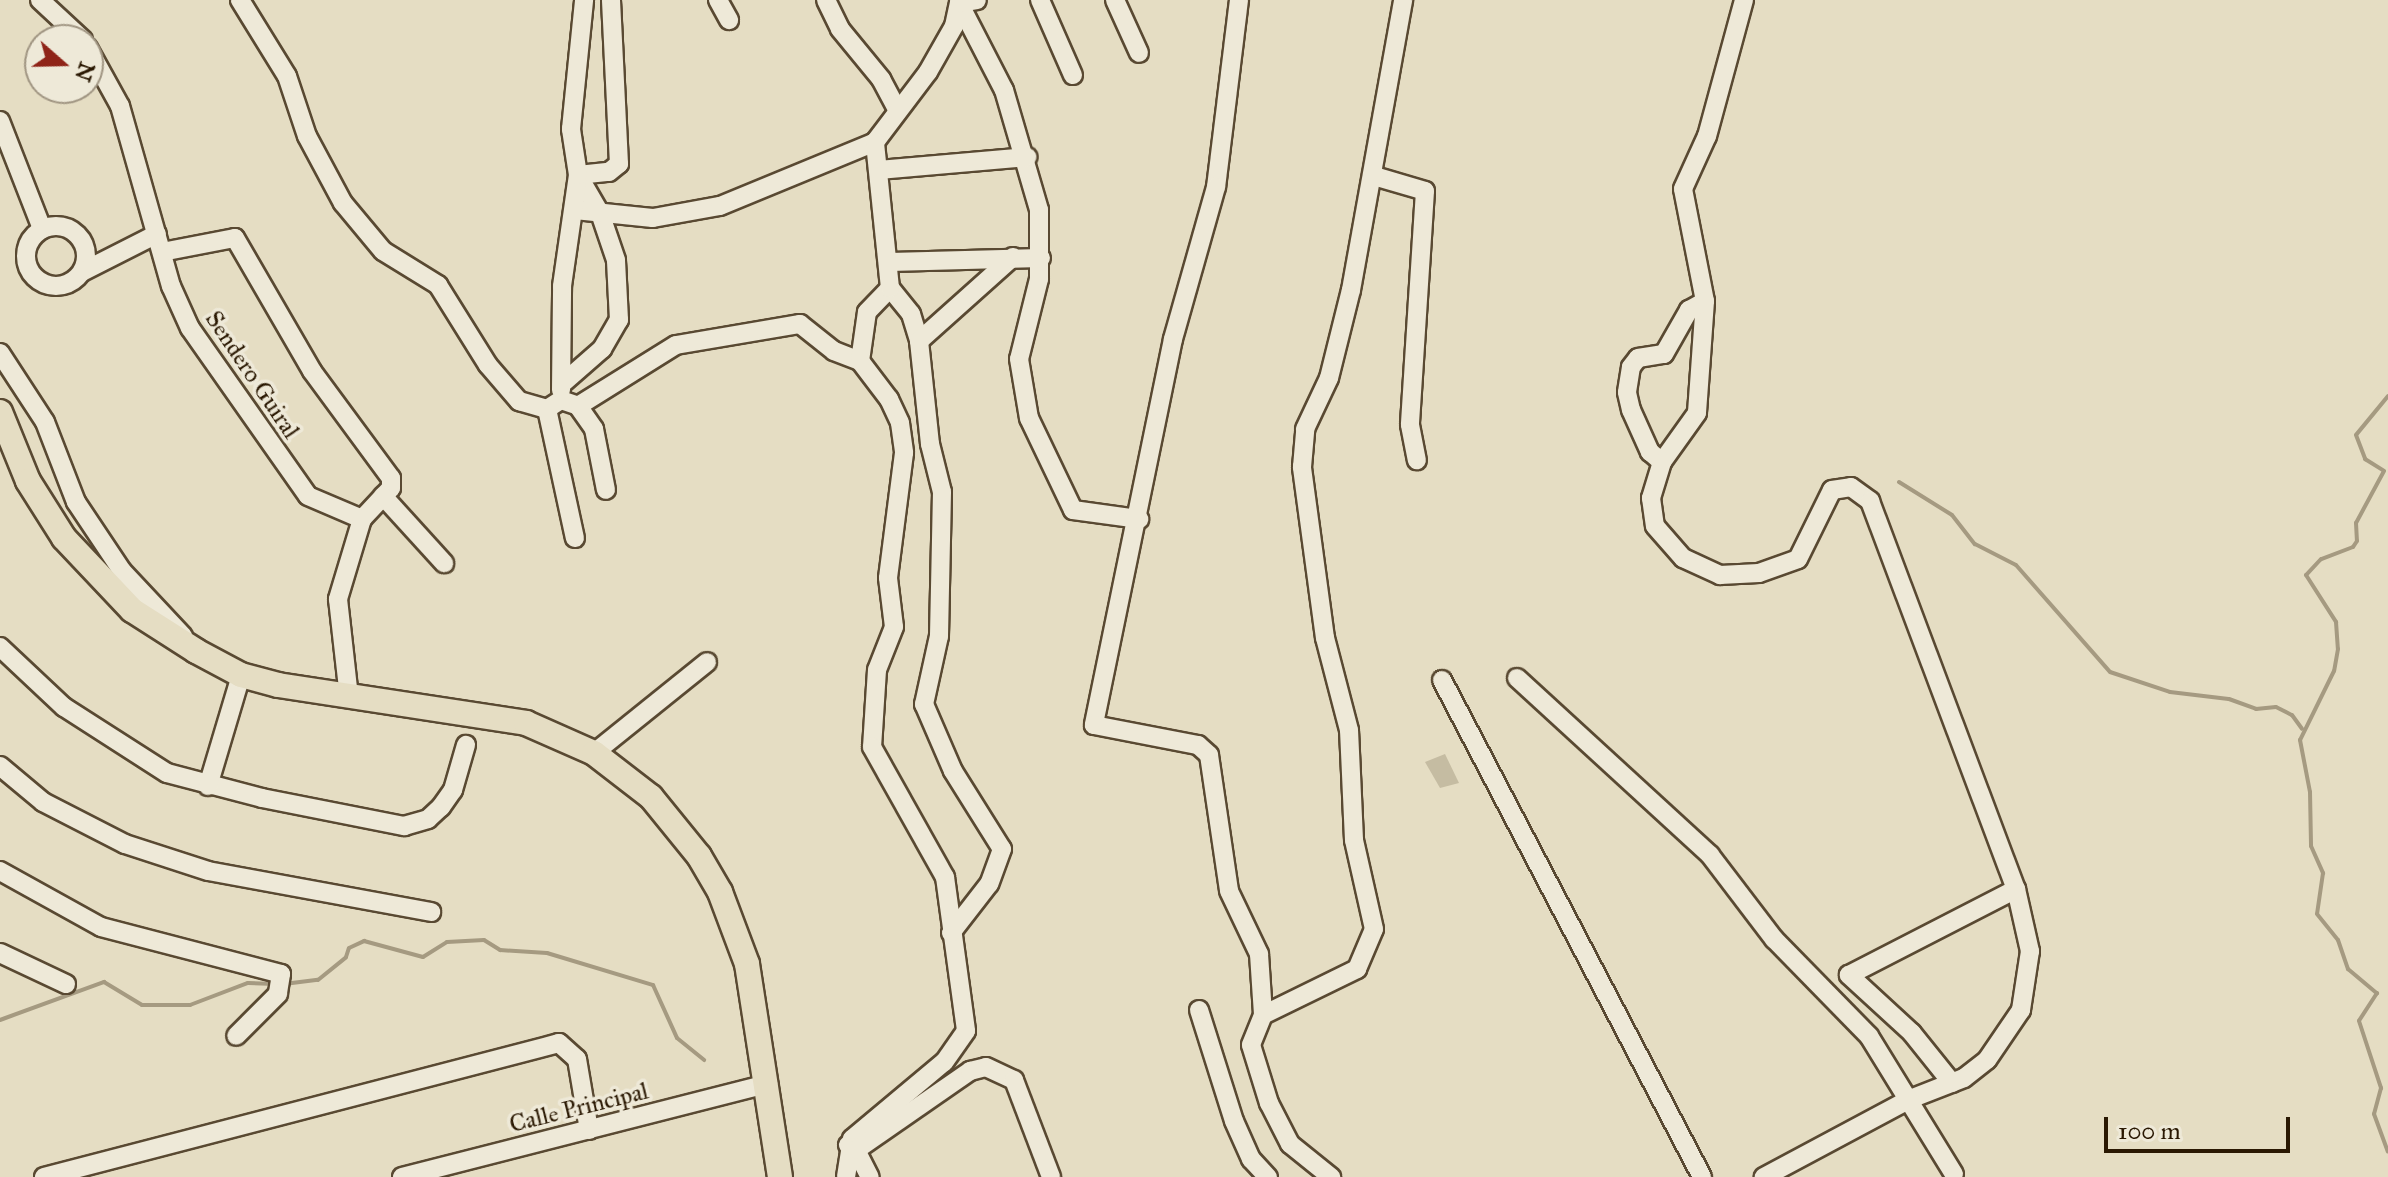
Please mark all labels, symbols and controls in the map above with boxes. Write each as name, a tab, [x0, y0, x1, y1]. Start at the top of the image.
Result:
north arrow	[24, 24, 104, 104]
text: N	[69, 58, 101, 85]
street label: Sendero Guiral	[199, 306, 305, 444]
street label: Calle Principal	[507, 1077, 651, 1139]
scale bar	[2108, 1101, 2294, 1151]
text: 100 m	[2118, 1116, 2181, 1146]

